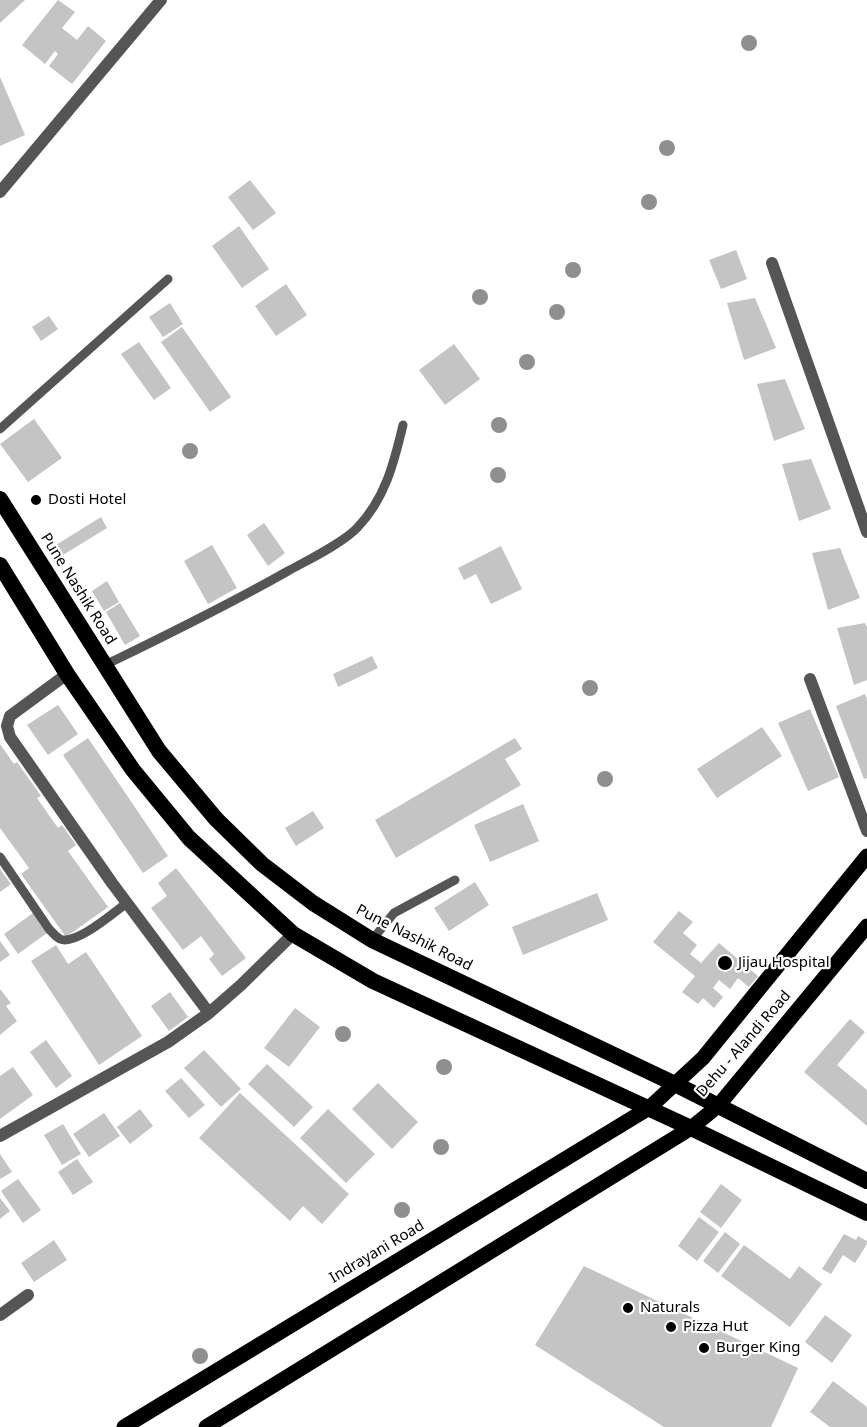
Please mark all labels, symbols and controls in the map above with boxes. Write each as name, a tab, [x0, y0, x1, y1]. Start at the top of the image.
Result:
place label: Dosti Hotel	[48, 491, 126, 509]
marker: Dosti Hotel	[29, 493, 43, 507]
street label: Pune Nashik Road	[36, 530, 120, 648]
street label: Pune Nashik Road	[353, 901, 475, 975]
marker: Jijau Hospital	[716, 954, 734, 972]
place label: Jijau Hospital	[738, 954, 830, 972]
street label: Dehu - Alandi Road	[693, 987, 795, 1101]
street label: Indrayani Road	[326, 1217, 428, 1287]
place label: Naturals	[640, 1299, 700, 1317]
marker: Naturals	[621, 1301, 635, 1315]
place label: Pizza Hut	[683, 1318, 748, 1336]
marker: Pizza Hut	[664, 1320, 678, 1334]
place label: Burger King	[716, 1339, 800, 1357]
marker: Burger King	[697, 1341, 711, 1355]

